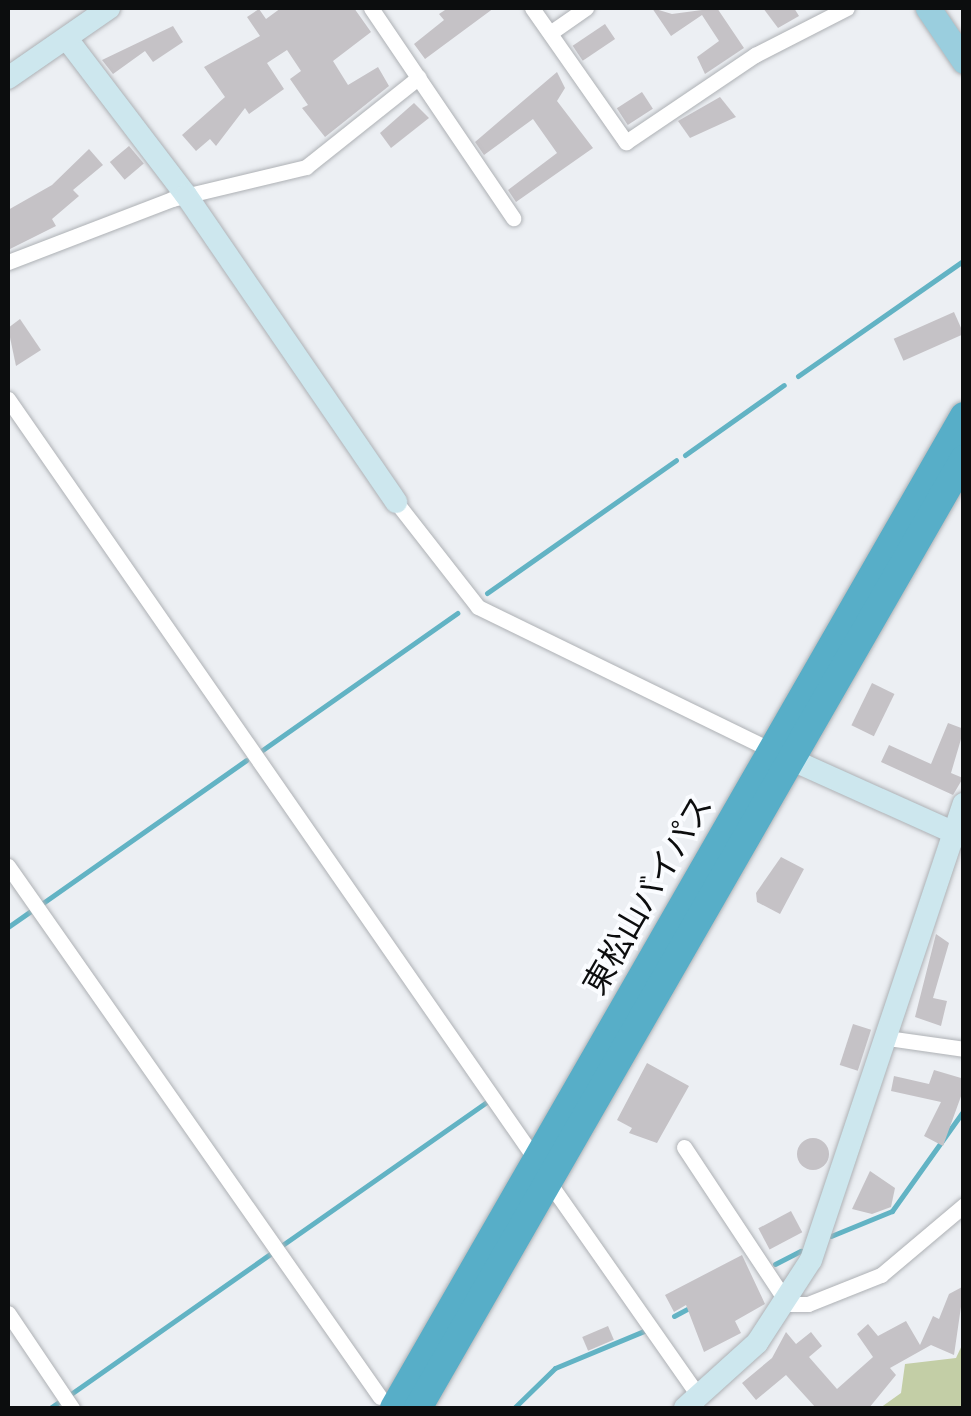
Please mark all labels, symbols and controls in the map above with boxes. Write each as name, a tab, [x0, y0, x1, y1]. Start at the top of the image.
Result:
street label: 東松山バイパス	[575, 788, 721, 1002]

